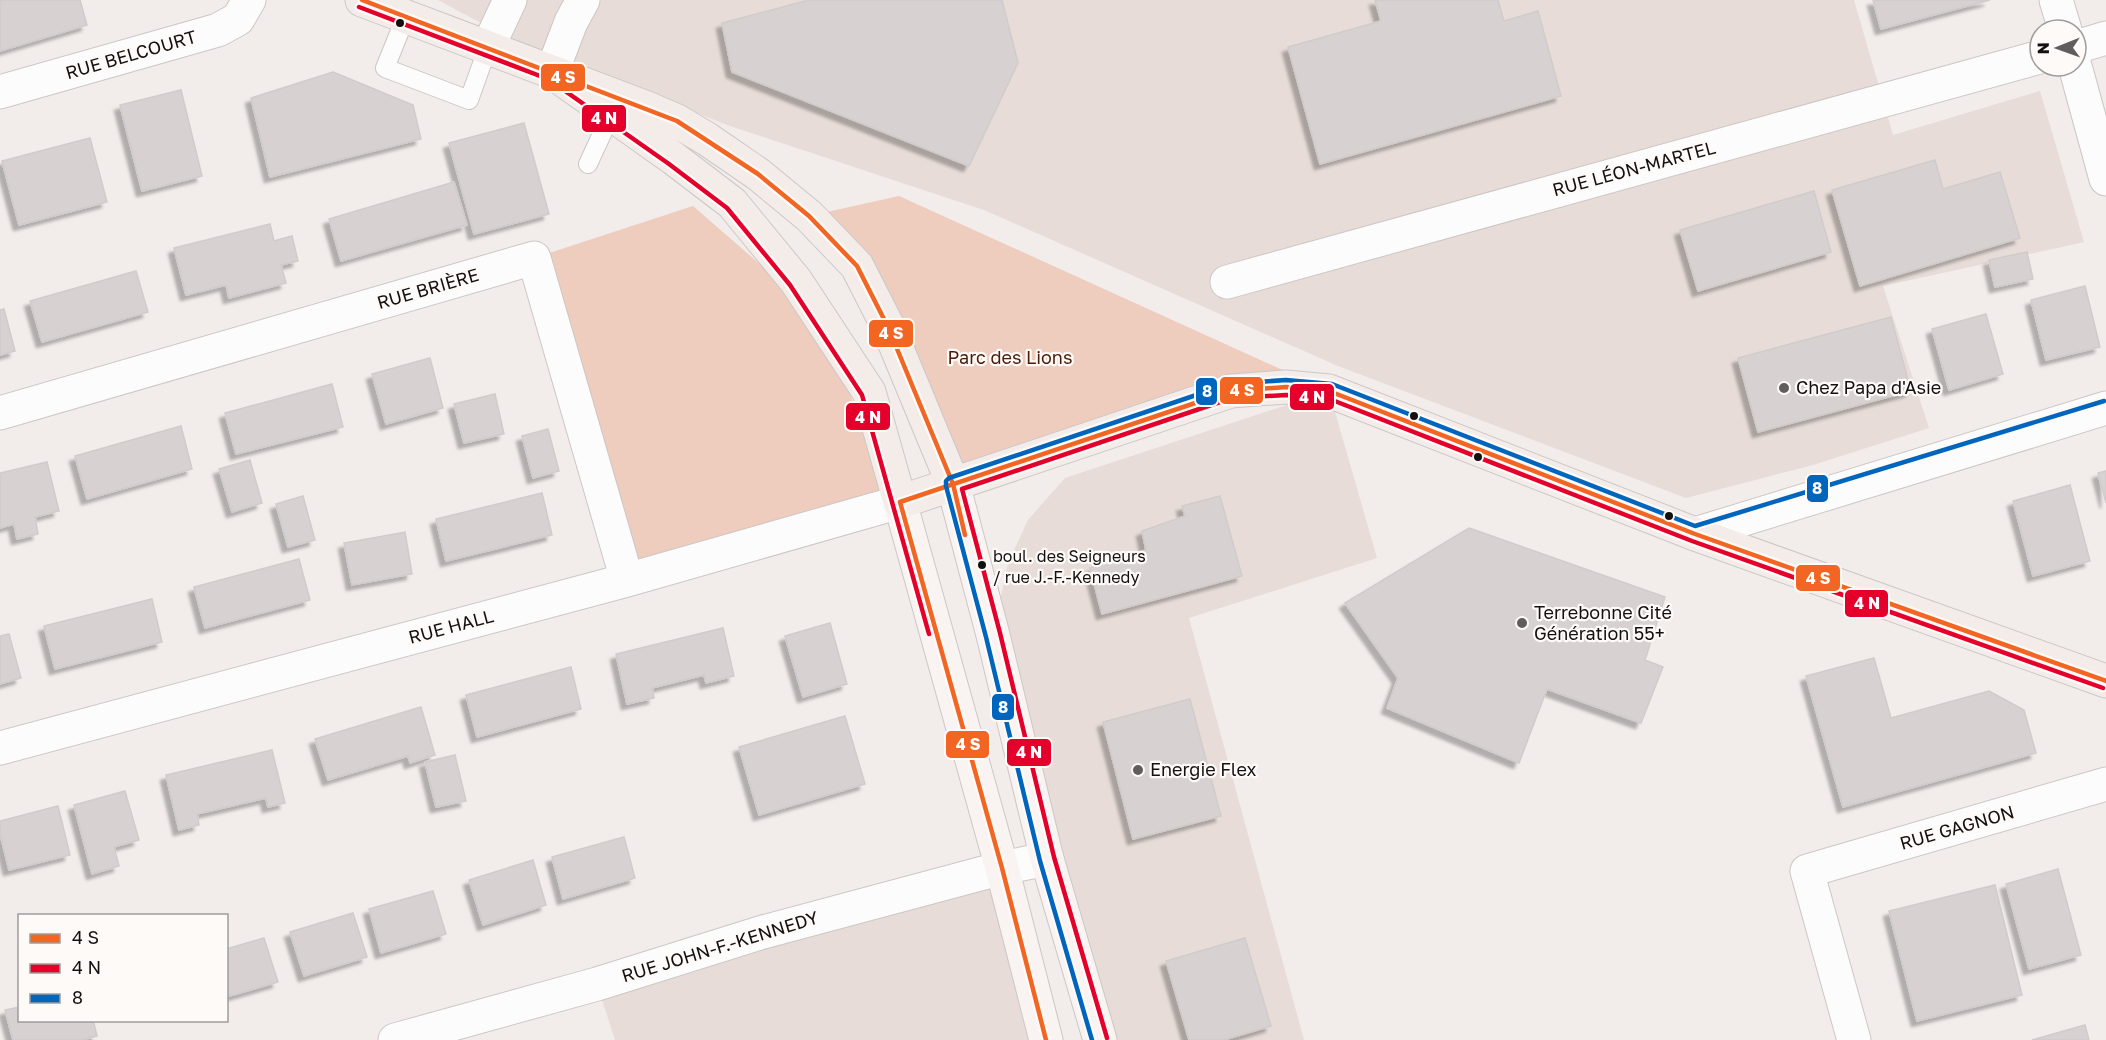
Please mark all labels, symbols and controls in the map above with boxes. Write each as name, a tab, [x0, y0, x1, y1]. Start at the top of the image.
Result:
unlabelled marker	[394, 17, 406, 29]
north arrow	[2028, 18, 2088, 78]
street label: RUE BELCOURT	[63, 25, 199, 83]
text: N	[2033, 42, 2053, 55]
line badge: 4 S	[540, 63, 586, 92]
text: 4 S	[551, 67, 576, 87]
line badge: 4 N	[581, 104, 627, 133]
text: 4 N	[591, 108, 617, 128]
street label: RUE LÉON-MARTEL	[1550, 136, 1718, 200]
street label: RUE BRIÈRE	[374, 263, 481, 313]
line badge: 4 S	[868, 319, 914, 348]
text: 4 S	[879, 323, 904, 343]
park label: Parc des Lions	[948, 346, 1072, 368]
line badge: 4 S	[1219, 376, 1264, 405]
place label: Chez Papa d'Asie	[1796, 376, 1941, 398]
line badge: 8	[1195, 377, 1218, 406]
text: 4 S	[1230, 380, 1255, 400]
text: 8	[1202, 381, 1212, 401]
marker: Chez Papa d'Asie	[1777, 381, 1791, 395]
line badge: 4 N	[1289, 383, 1335, 411]
text: 4 N	[1299, 387, 1325, 407]
line badge: 4 N	[845, 402, 891, 431]
text: 4 N	[855, 407, 881, 427]
unlabelled marker	[1408, 410, 1420, 422]
unlabelled marker	[1472, 451, 1484, 463]
line badge: 8	[1806, 474, 1829, 503]
text: 8	[1812, 478, 1822, 498]
unlabelled marker	[1663, 510, 1675, 522]
place label: boul. des Seigneurs / rue J.-F.-Kennedy	[993, 546, 1146, 587]
marker: boul. des Seigneurs / rue J.-F.-Kennedy	[976, 559, 988, 571]
line badge: 4 S	[1795, 564, 1841, 592]
text: 4 S	[1806, 568, 1831, 588]
line badge: 4 N	[1844, 589, 1889, 618]
text: 4 N	[1854, 593, 1880, 613]
place label: Terrebonne Cité Génération 55+	[1534, 601, 1672, 644]
street label: RUE HALL	[406, 604, 496, 648]
marker: Terrebonne Cité Génération 55+	[1515, 616, 1529, 630]
line badge: 8	[991, 693, 1015, 721]
text: 8	[998, 697, 1008, 717]
line badge: 4 S	[945, 730, 990, 759]
text: 4 S	[956, 734, 981, 754]
line badge: 4 N	[1006, 738, 1052, 767]
text: 4 N	[1016, 742, 1042, 762]
place label: Energie Flex	[1150, 758, 1257, 780]
marker: Energie Flex	[1131, 763, 1145, 777]
street label: RUE GAGNON	[1897, 800, 2017, 854]
street label: RUE JOHN-F.-KENNEDY	[619, 906, 821, 986]
legend	[18, 914, 228, 1022]
text: 4 S	[72, 926, 99, 948]
text: 4 N	[72, 956, 101, 978]
text: 8	[72, 986, 83, 1008]

